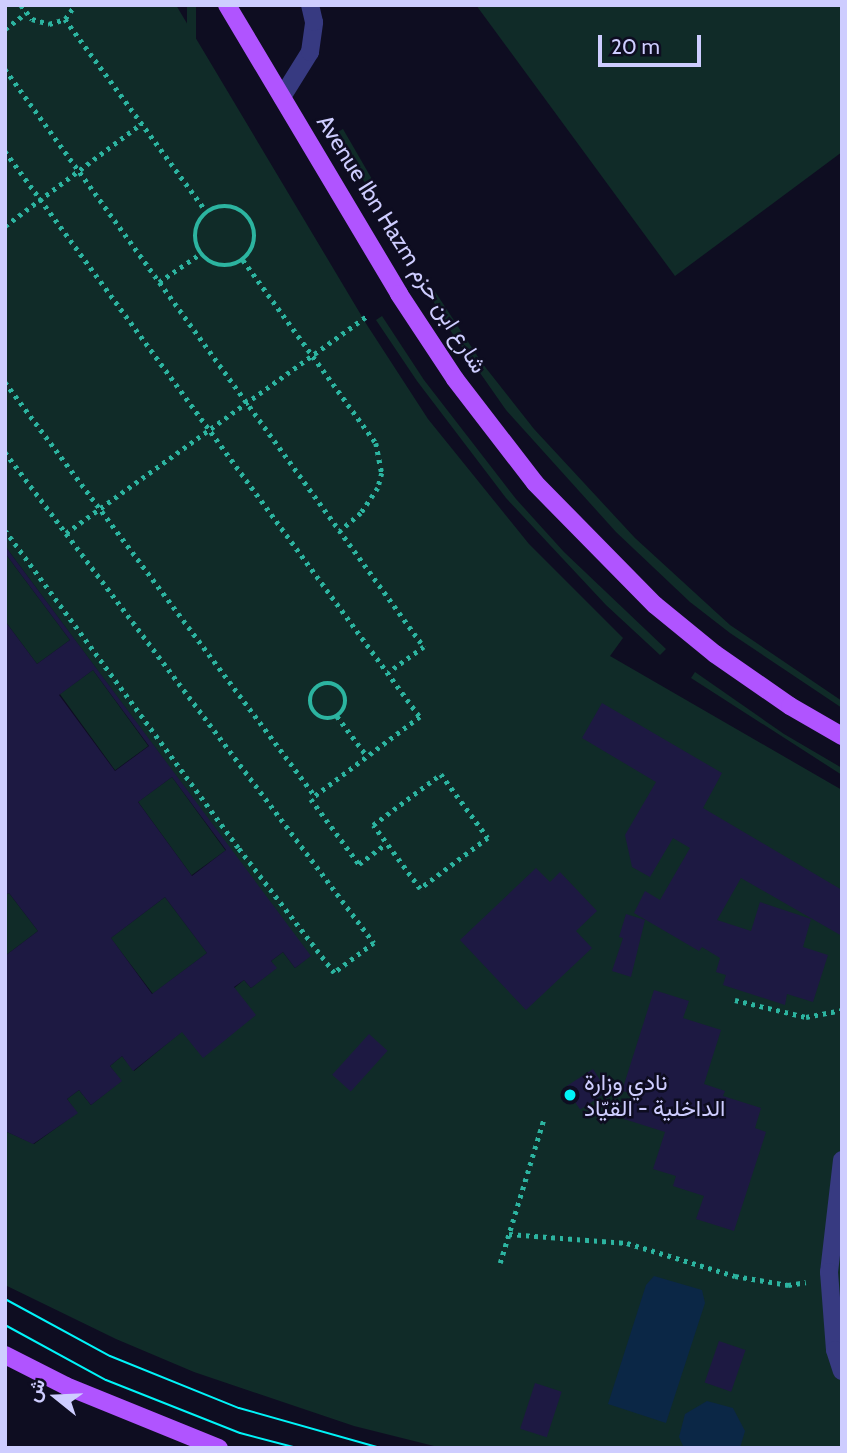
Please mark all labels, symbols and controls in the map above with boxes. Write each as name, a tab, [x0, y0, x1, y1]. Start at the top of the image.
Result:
scale bar	[602, 21, 705, 65]
text: 20 m	[611, 34, 660, 59]
street label: Avenue Ibn Hazm شارع ابن حزم	[311, 110, 493, 378]
place label: نادي وزارة الداخلية - القيّاد	[584, 1068, 725, 1122]
marker: نادي وزارة الداخلية - القيّاد	[562, 1087, 578, 1103]
north arrow	[21, 1362, 91, 1432]
text: ش	[21, 1376, 50, 1405]

